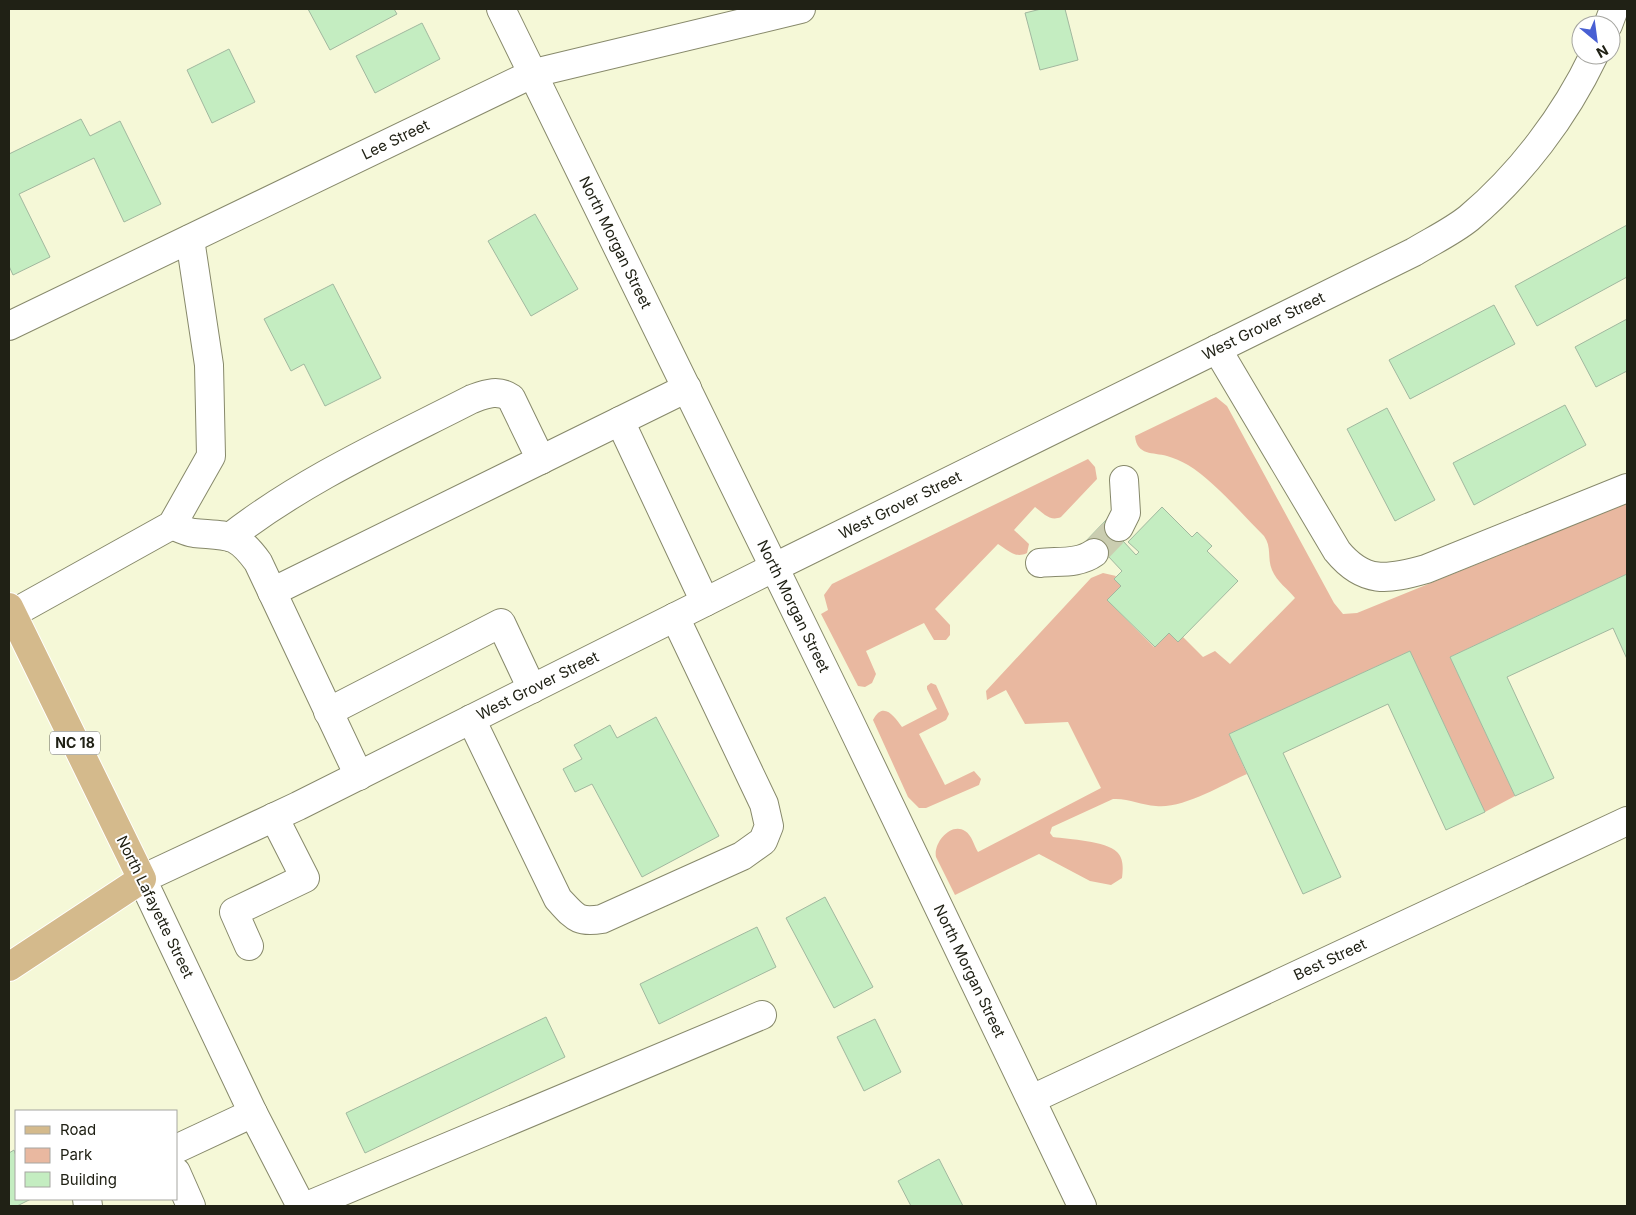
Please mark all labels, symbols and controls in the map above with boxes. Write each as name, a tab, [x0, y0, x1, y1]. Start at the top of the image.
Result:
north arrow	[1571, 15, 1621, 65]
text: N	[1594, 42, 1611, 62]
street label: Lee Street	[358, 115, 432, 164]
street label: North Morgan Street	[575, 173, 656, 312]
street label: West Grover Street	[1199, 288, 1328, 364]
street label: West Grover Street	[836, 467, 964, 543]
street label: North Morgan Street	[753, 537, 834, 676]
street label: West Grover Street	[473, 647, 602, 724]
road number: NC 18	[50, 731, 100, 754]
street label: North Lafayette Street	[113, 832, 198, 981]
street label: North Morgan Street	[930, 901, 1010, 1041]
street label: Best Street	[1290, 934, 1369, 984]
legend	[15, 1110, 178, 1200]
text: Road	[60, 1120, 96, 1139]
text: Park	[60, 1145, 93, 1164]
text: Building	[60, 1170, 117, 1189]

